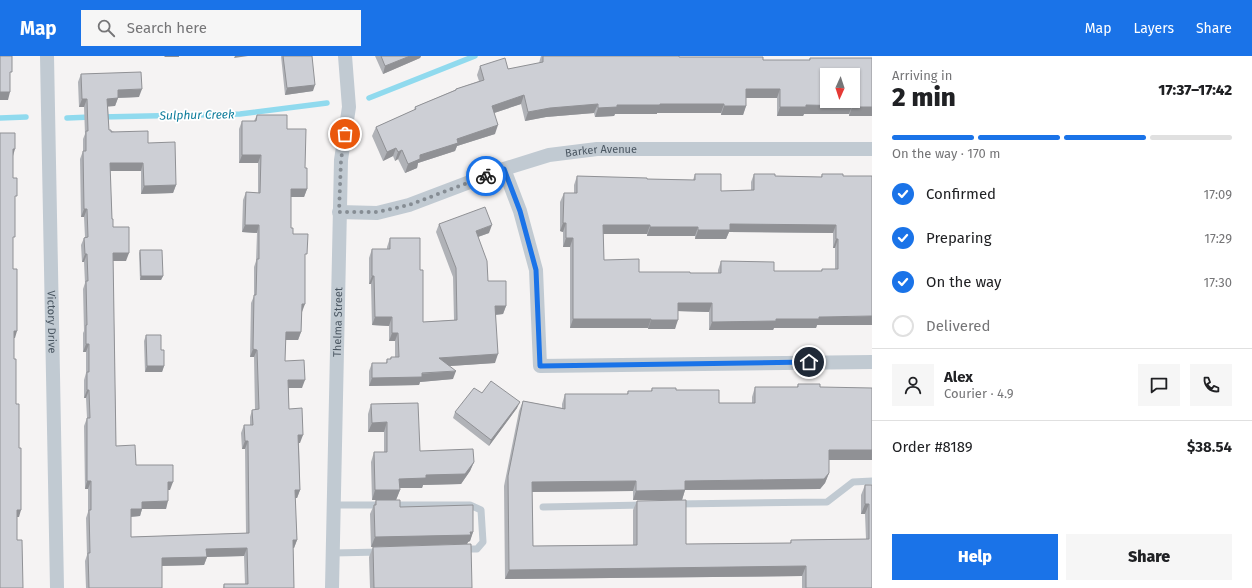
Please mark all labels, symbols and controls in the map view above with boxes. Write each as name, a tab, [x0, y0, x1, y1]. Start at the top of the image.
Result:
search box	[81, 10, 361, 46]
text: Map	[20, 17, 57, 40]
icon: search	[95, 17, 117, 39]
text: Search here	[127, 19, 207, 37]
text: Map	[1085, 20, 1111, 37]
text: Layers	[1133, 20, 1174, 37]
text: Share	[1196, 20, 1232, 37]
north arrow	[820, 68, 860, 108]
map controls	[820, 68, 860, 108]
text: Arriving in	[892, 68, 952, 83]
text: 17:37–17:42	[1158, 81, 1232, 99]
text: 2 min	[892, 82, 956, 113]
water label: Sulphur Creek	[158, 107, 235, 123]
pin	[328, 117, 362, 151]
icon: bag	[334, 123, 356, 145]
street label: Barker Avenue	[564, 143, 637, 160]
text: On the way · 170 m	[892, 146, 1000, 161]
courier	[466, 156, 506, 196]
icon: bike	[475, 165, 497, 187]
icon: check	[892, 183, 914, 205]
text: Confirmed	[926, 185, 996, 203]
text: 17:09	[1204, 187, 1232, 202]
icon: check	[892, 227, 914, 249]
text: Preparing	[926, 229, 991, 247]
text: 17:29	[1204, 231, 1232, 246]
icon: check	[892, 271, 914, 293]
text: On the way	[926, 273, 1001, 291]
text: 17:30	[1204, 275, 1232, 290]
street label: Thelma Street	[331, 287, 345, 357]
street label: Victory Drive	[44, 290, 59, 354]
text: Delivered	[926, 317, 990, 335]
pin	[792, 345, 826, 379]
icon: home	[798, 351, 820, 373]
button: person	[892, 364, 934, 406]
button: chat	[1138, 364, 1180, 406]
button: phone	[1190, 364, 1232, 406]
text: Alex	[944, 368, 973, 386]
text: Courier · 4.9	[944, 386, 1014, 401]
text: Order #8189	[892, 438, 973, 456]
text: $38.54	[1187, 438, 1232, 456]
button: Help	[892, 534, 1058, 580]
button: Share	[1066, 534, 1232, 580]

